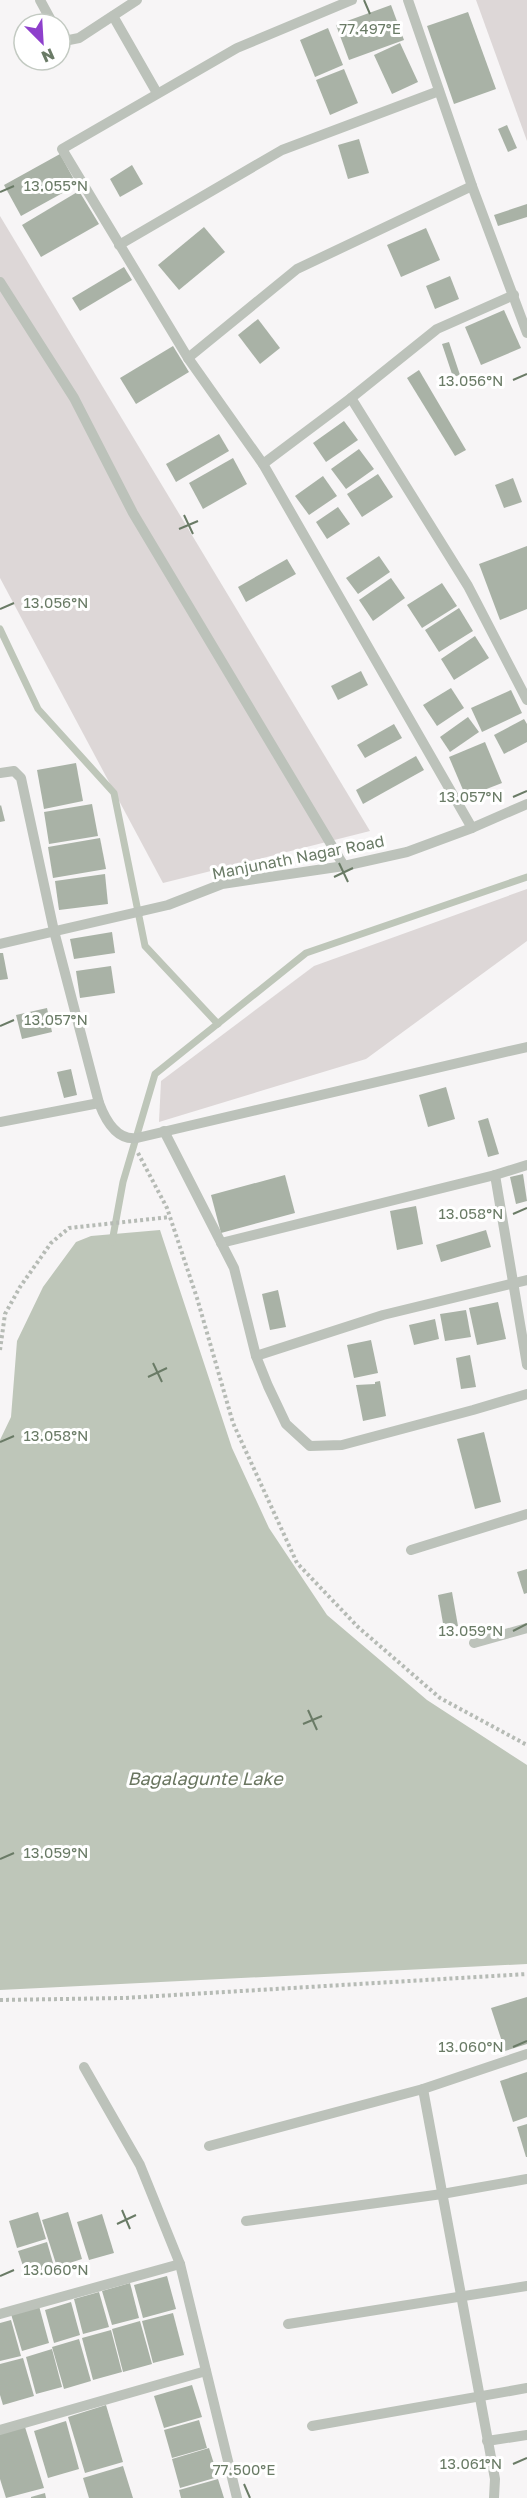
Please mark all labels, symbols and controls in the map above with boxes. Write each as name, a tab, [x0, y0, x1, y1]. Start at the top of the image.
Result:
north arrow	[12, 12, 72, 72]
text: 77.497°E	[339, 19, 401, 37]
text: N	[38, 44, 58, 67]
text: 13.055°N	[24, 176, 88, 194]
text: 13.056°N	[439, 371, 503, 389]
text: 13.056°N	[24, 593, 88, 611]
text: 13.057°N	[439, 787, 503, 805]
street label: Manjunath Nagar Road	[210, 830, 386, 884]
text: 13.057°N	[24, 1010, 88, 1028]
text: 13.058°N	[439, 1204, 503, 1222]
text: 13.058°N	[24, 1426, 88, 1444]
text: 13.059°N	[439, 1621, 503, 1639]
water label: Bagalagunte Lake	[127, 1767, 284, 1789]
text: 13.059°N	[24, 1843, 88, 1861]
text: 13.060°N	[438, 2037, 504, 2055]
text: 13.060°N	[23, 2260, 89, 2278]
text: 13.061°N	[440, 2454, 502, 2472]
text: 77.500°E	[213, 2460, 275, 2478]

